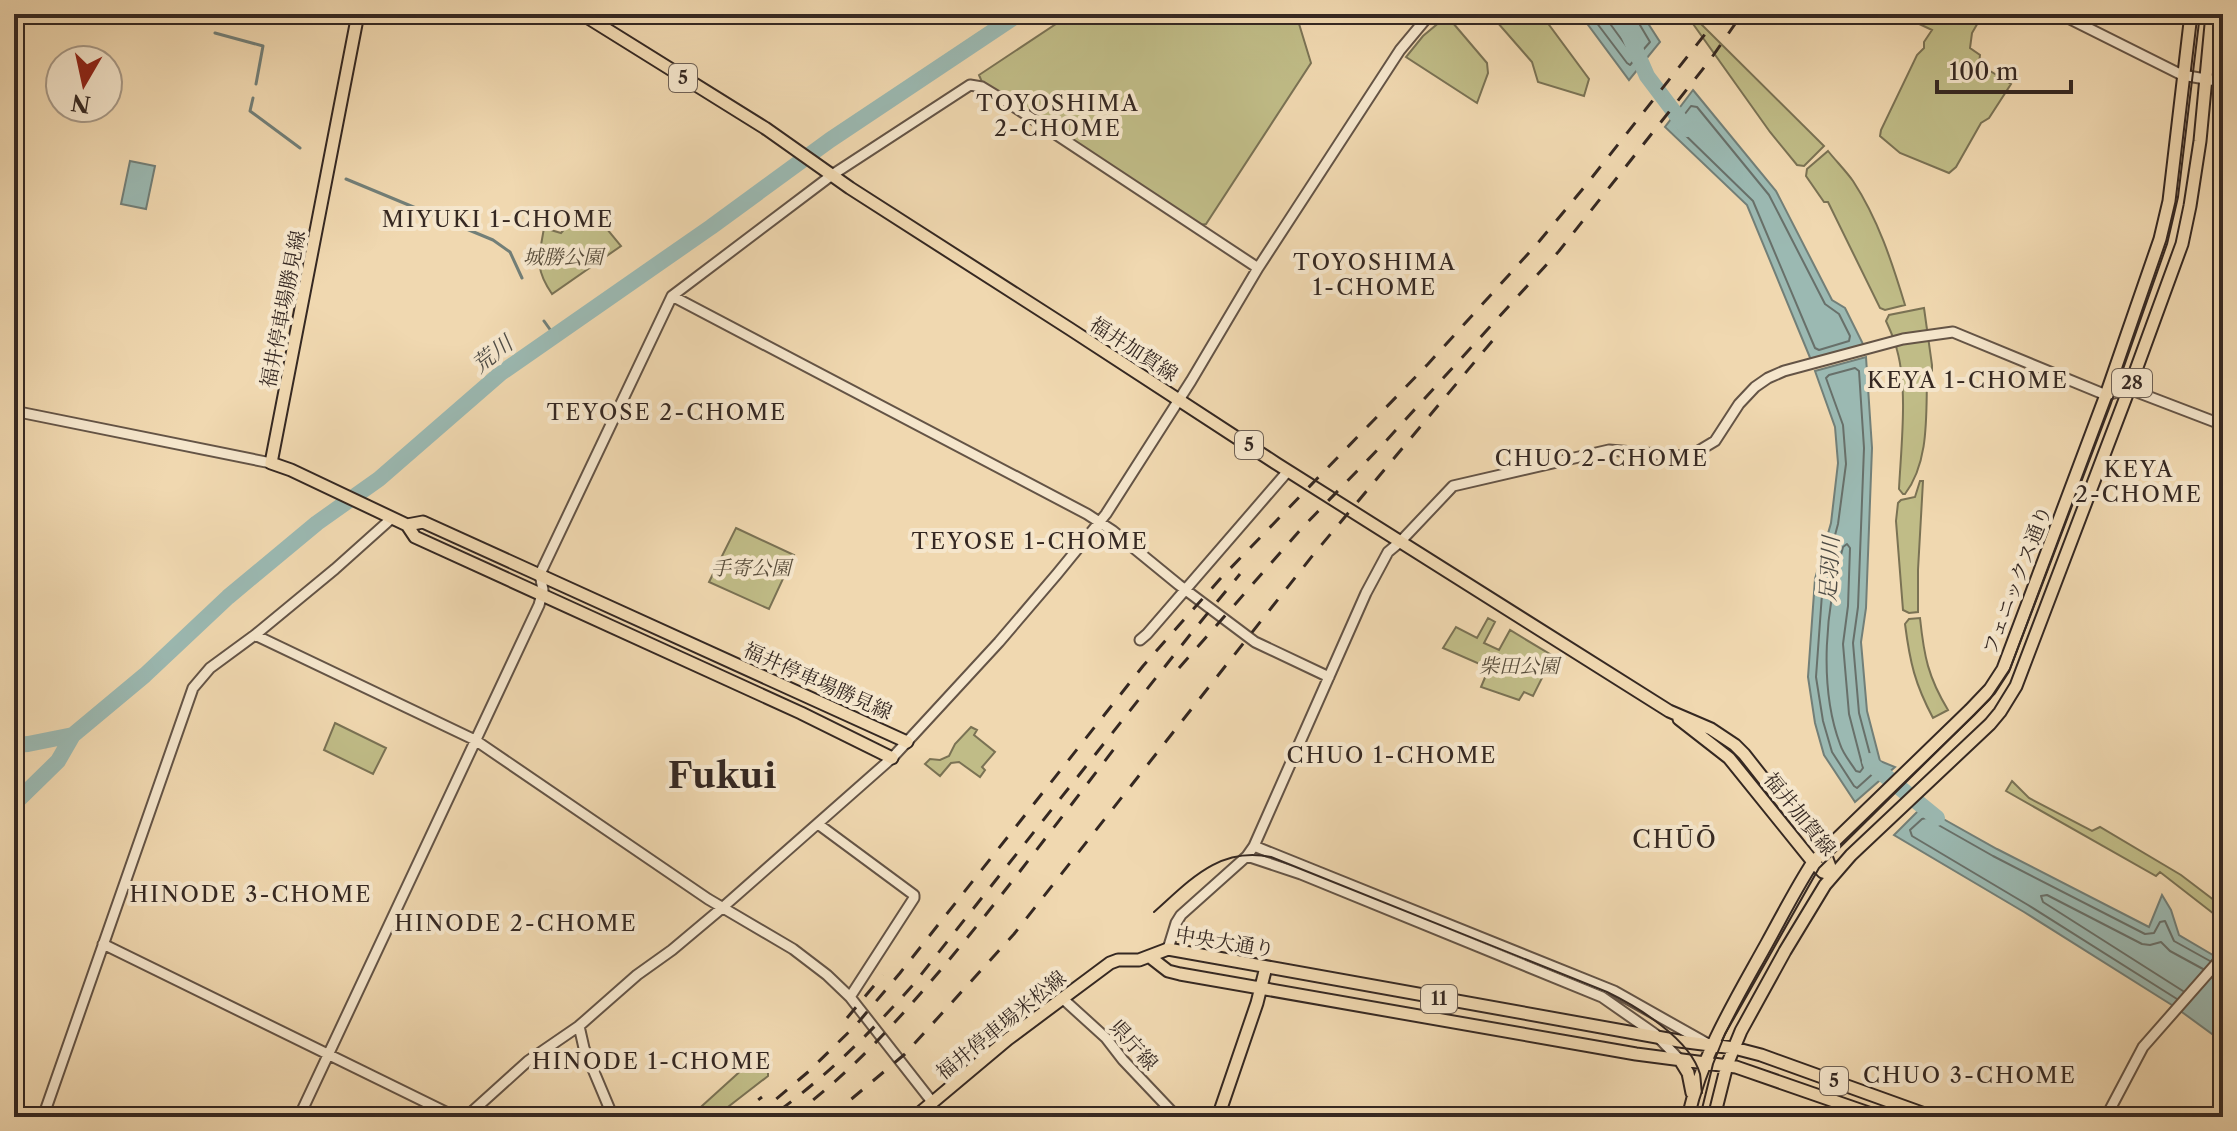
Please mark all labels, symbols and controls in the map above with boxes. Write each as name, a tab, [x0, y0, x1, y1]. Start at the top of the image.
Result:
north arrow	[44, 44, 124, 124]
scale bar	[1937, 44, 2071, 94]
text: 100 m	[1949, 57, 2018, 86]
road number: 5	[669, 64, 697, 92]
text: N	[69, 88, 93, 118]
district label: TOYOSHIMA 2-CHOME	[976, 90, 1140, 142]
district label: MIYUKI 1-CHOME	[382, 206, 614, 233]
street label: 福井停車場勝見線	[256, 228, 310, 390]
park label: 城勝公園	[523, 245, 606, 269]
district label: TOYOSHIMA 1-CHOME	[1293, 249, 1457, 301]
street label: 福井加賀線	[1086, 312, 1182, 386]
water label: 荒川	[467, 329, 520, 379]
district label: KEYA 1-CHOME	[1867, 367, 2069, 394]
road number: 28	[2112, 369, 2152, 397]
district label: TEYOSE 2-CHOME	[547, 399, 787, 426]
road number: 5	[1235, 431, 1263, 459]
district label: CHUO 2-CHOME	[1495, 445, 1709, 472]
district label: KEYA 2-CHOME	[2075, 456, 2203, 508]
street label: フェニックス通り	[1977, 502, 2057, 658]
district label: TEYOSE 1-CHOME	[911, 528, 1149, 555]
water label: 足羽川	[1814, 533, 1845, 603]
park label: 手寄公園	[711, 556, 794, 580]
street label: 福井停車場勝見線	[740, 637, 896, 725]
park label: 柴田公園	[1479, 654, 1562, 678]
district label: CHUO 1-CHOME	[1286, 742, 1498, 769]
district label: Fukui	[668, 753, 776, 797]
street label: 福井加賀線	[1759, 768, 1841, 860]
district label: CHŪŌ	[1632, 825, 1718, 854]
district label: HINODE 3-CHOME	[130, 881, 372, 908]
district label: HINODE 2-CHOME	[394, 910, 638, 937]
street label: 中央大通り	[1174, 922, 1276, 962]
street label: 福井停車場米松線	[931, 965, 1071, 1085]
road number: 11	[1421, 985, 1457, 1013]
street label: 県庁線	[1105, 1015, 1163, 1075]
district label: HINODE 1-CHOME	[532, 1048, 772, 1075]
district label: CHUO 3-CHOME	[1863, 1062, 2077, 1089]
road number: 5	[1820, 1067, 1848, 1095]

